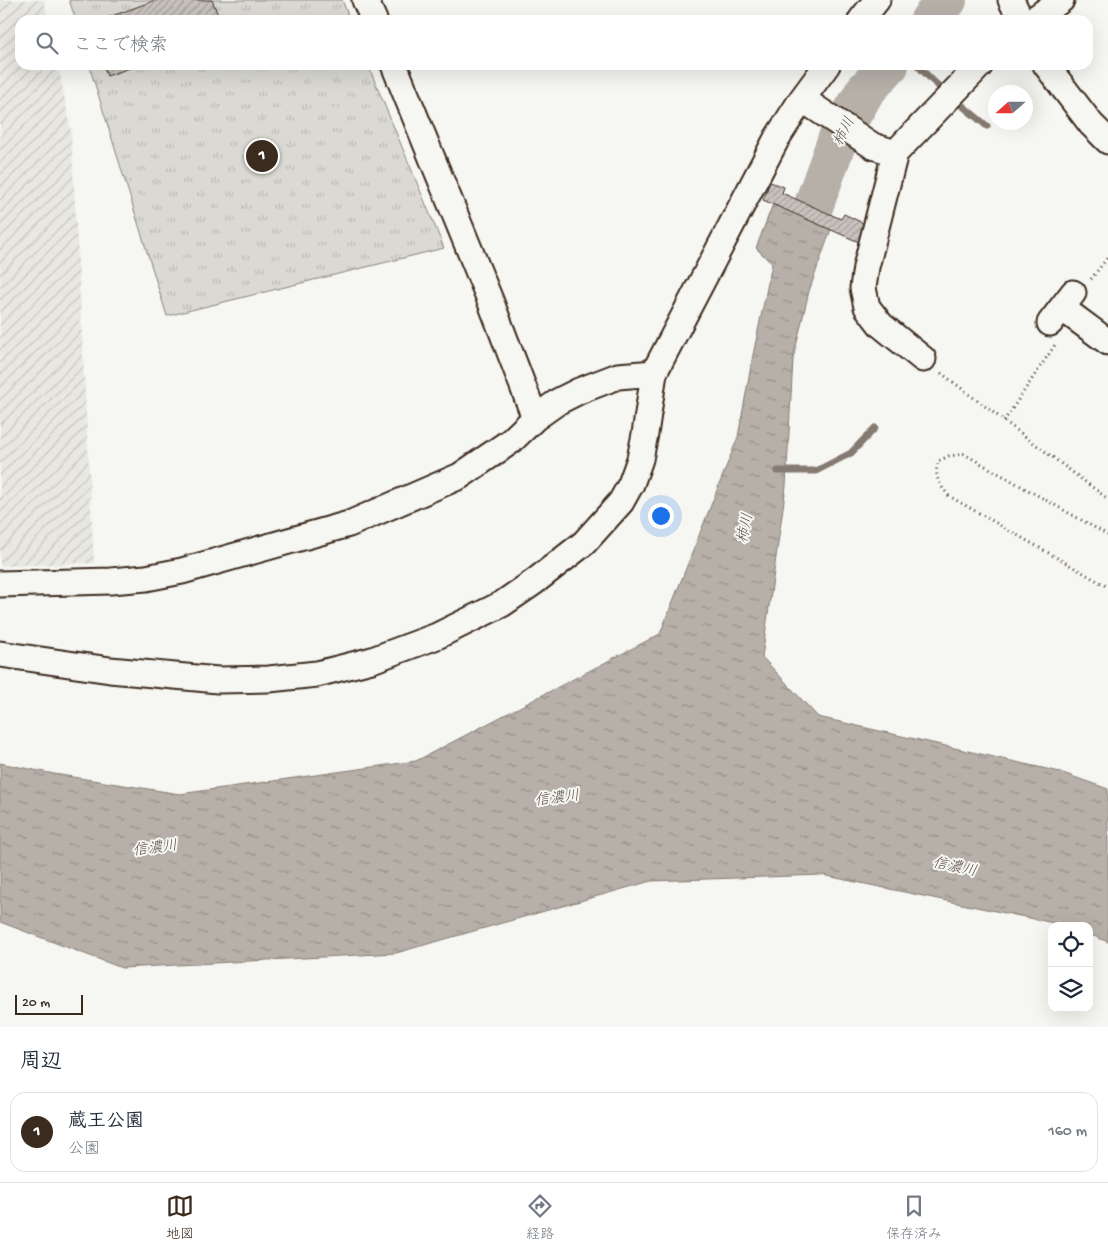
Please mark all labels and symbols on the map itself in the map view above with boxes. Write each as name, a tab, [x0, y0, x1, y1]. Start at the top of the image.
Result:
north arrow	[988, 85, 1033, 130]
water label: 柿川	[829, 114, 860, 149]
pin: 1	[246, 137, 278, 175]
your location	[648, 503, 674, 529]
water label: 柿川	[733, 512, 758, 545]
water label: 信濃川	[534, 786, 581, 811]
water label: 信濃川	[132, 836, 179, 861]
water label: 信濃川	[931, 853, 979, 881]
scale bar	[15, 992, 82, 1015]

